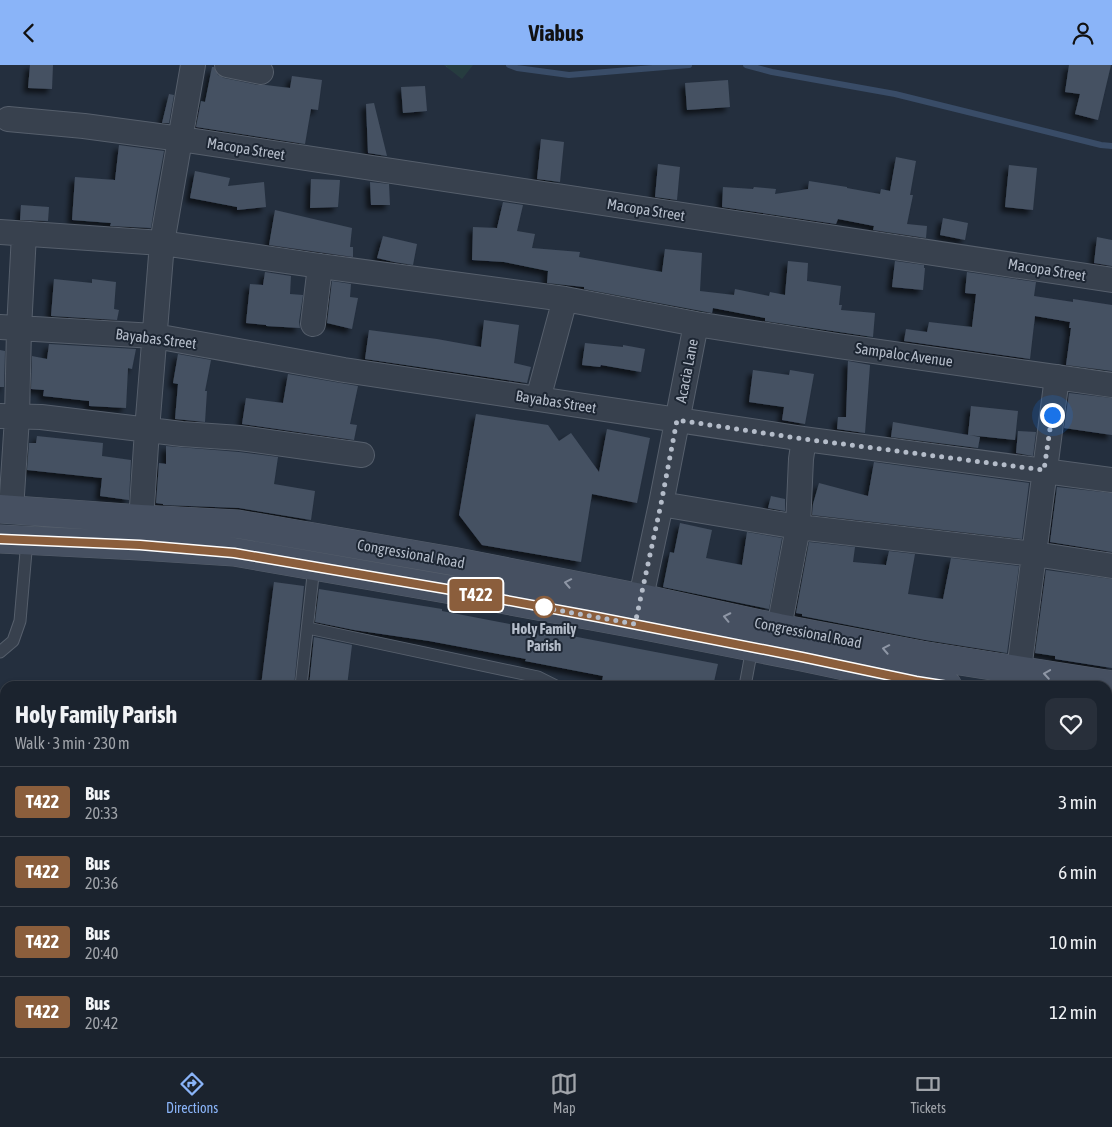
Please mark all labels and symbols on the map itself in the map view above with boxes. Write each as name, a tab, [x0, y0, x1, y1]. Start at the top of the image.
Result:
street label: Macopa Street	[206, 134, 286, 163]
street label: Macopa Street	[606, 195, 686, 224]
street label: Macopa Street	[1007, 255, 1087, 284]
street label: Bayabas Street	[115, 325, 198, 352]
street label: Acacia Lane	[672, 337, 701, 404]
street label: Sampaloc Avenue	[854, 339, 954, 370]
street label: Bayabas Street	[515, 387, 598, 416]
your location	[1040, 403, 1065, 428]
street label: Congressional Road	[356, 536, 466, 571]
line badge: T422	[441, 579, 511, 611]
one-way arrow	[563, 579, 572, 589]
marker: Holy Family Parish	[533, 596, 555, 618]
one-way arrow	[722, 612, 731, 623]
street label: Congressional Road	[753, 614, 863, 651]
place label: Holy Family Parish	[512, 620, 577, 654]
one-way arrow	[882, 644, 891, 654]
one-way arrow	[1042, 670, 1051, 680]

